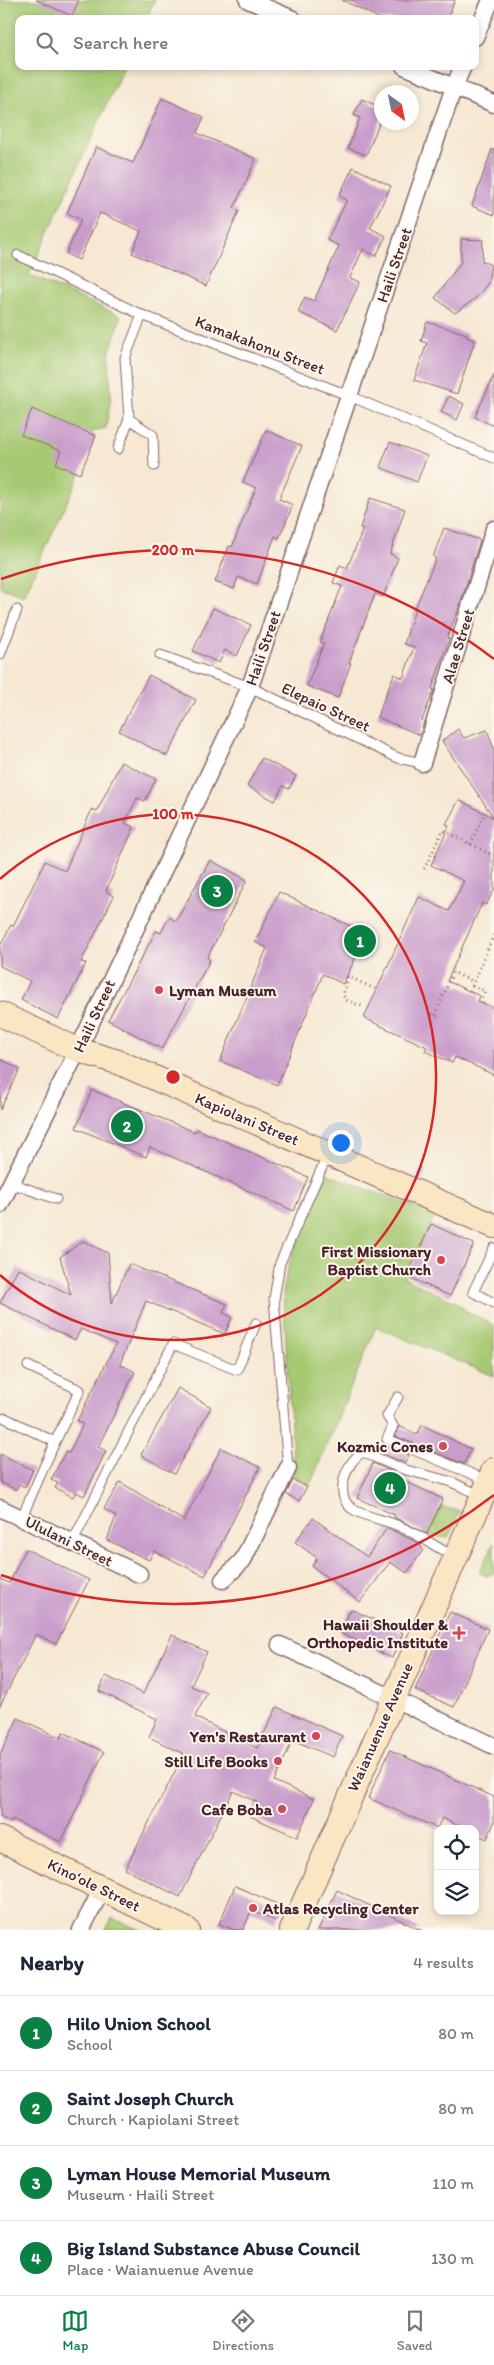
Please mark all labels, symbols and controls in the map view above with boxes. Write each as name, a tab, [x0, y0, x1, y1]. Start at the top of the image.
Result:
search box	[15, 15, 479, 70]
icon: search	[33, 29, 61, 57]
text: Search here	[73, 31, 168, 54]
north arrow	[374, 85, 419, 130]
street label: Haili Street	[372, 225, 416, 305]
street label: Kamakahonu Street	[193, 312, 327, 378]
text: 200 m	[152, 541, 195, 559]
street label: Alae Street	[438, 606, 478, 686]
street label: Haili Street	[241, 608, 285, 688]
street label: Elepaio Street	[279, 678, 373, 736]
text: 100 m	[152, 805, 194, 823]
pin: 3	[201, 872, 233, 910]
pin: 1	[344, 922, 376, 960]
street label: Haili Street	[69, 977, 119, 1055]
place label: Lyman Museum	[169, 981, 277, 1001]
marker: Lyman Museum	[153, 984, 165, 996]
centre of rings	[164, 1068, 182, 1086]
street label: Kapiolani Street	[192, 1089, 302, 1149]
pin: 2	[111, 1107, 143, 1145]
your location	[328, 1130, 354, 1156]
place label: First Missionary Baptist Church	[321, 1242, 432, 1280]
marker: First Missionary Baptist Church	[435, 1254, 447, 1266]
place label: Kozmic Cones	[337, 1437, 433, 1456]
marker: Kozmic Cones	[437, 1440, 449, 1452]
pin: 4	[374, 1469, 406, 1507]
street label: Ululani Street	[22, 1512, 116, 1570]
place label: Hawaii Shoulder & Orthopedic Institute	[307, 1615, 449, 1653]
marker: Hawaii Shoulder & Orthopedic Institute	[452, 1626, 466, 1640]
street label: Waianuenue Avenue	[343, 1660, 417, 1794]
place label: Yen's Restaurant	[189, 1727, 306, 1746]
marker: Yen's Restaurant	[310, 1730, 322, 1742]
place label: Still Life Books	[165, 1752, 268, 1771]
marker: Still Life Books	[272, 1755, 284, 1767]
place label: Cafe Boba	[201, 1800, 273, 1819]
marker: Cafe Boba	[276, 1803, 288, 1815]
map controls	[434, 1825, 479, 1915]
button: locate	[434, 1825, 479, 1870]
street label: Kinoʻole Street	[45, 1854, 143, 1916]
button: layers	[434, 1870, 479, 1915]
place label: Atlas Recycling Center	[262, 1899, 419, 1919]
marker: Atlas Recycling Center	[247, 1902, 259, 1914]
text: Nearby	[20, 1950, 84, 1975]
text: 4 results	[413, 1953, 474, 1972]
text: Hilo Union School	[67, 2012, 211, 2035]
text: 1	[32, 2024, 40, 2043]
text: 80 m	[438, 2024, 474, 2043]
text: School	[67, 2035, 113, 2054]
text: Saint Joseph Church	[67, 2087, 234, 2110]
text: 2	[32, 2099, 40, 2118]
text: 80 m	[438, 2099, 474, 2118]
text: Church · Kapiolani Street	[67, 2110, 239, 2129]
text: Lyman House Memorial Museum	[67, 2162, 330, 2185]
text: 3	[32, 2174, 40, 2193]
text: 110 m	[432, 2174, 474, 2193]
text: Museum · Haili Street	[67, 2185, 214, 2204]
text: Big Island Substance Abuse Council	[67, 2237, 360, 2260]
text: 4	[31, 2249, 41, 2268]
text: 130 m	[431, 2249, 474, 2268]
text: Place · Waianuenue Avenue	[67, 2260, 254, 2279]
tab: Map	[61, 2307, 89, 2354]
tab: Directions	[212, 2307, 274, 2354]
tab: Saved	[397, 2307, 433, 2354]

